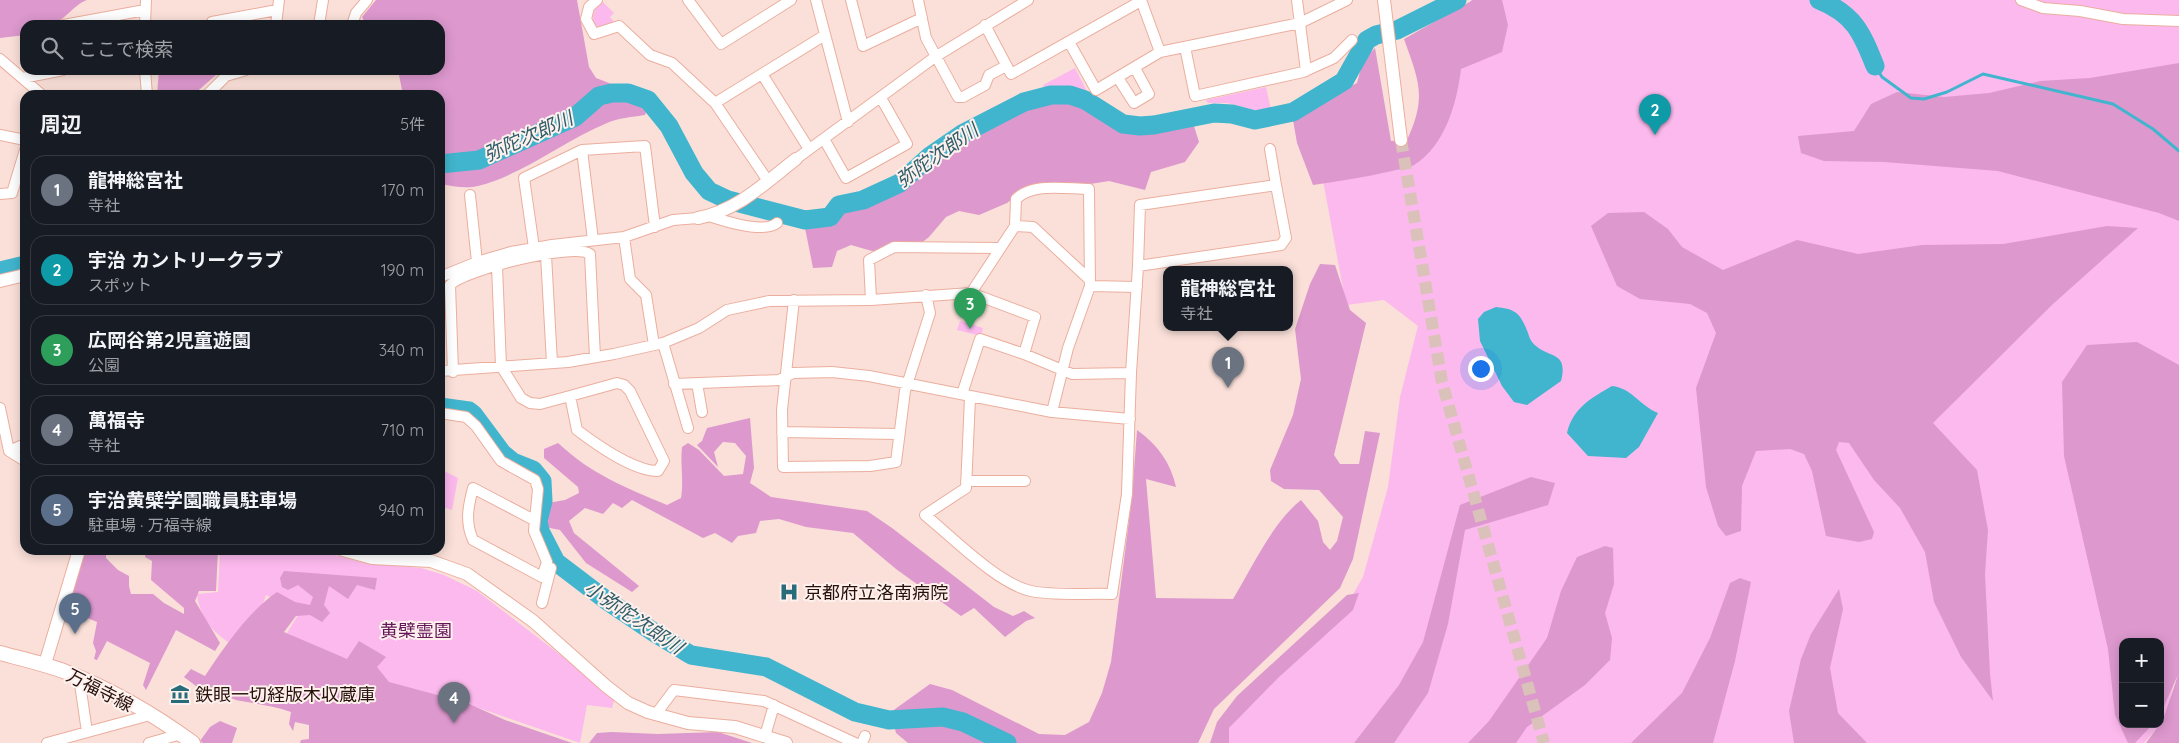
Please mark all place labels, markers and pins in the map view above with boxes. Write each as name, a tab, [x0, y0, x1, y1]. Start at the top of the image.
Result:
pin: 2	[1639, 94, 1671, 135]
pin: 3	[954, 288, 986, 329]
pin: 1	[1212, 347, 1244, 388]
hospital icon: 京都府立洛南病院	[778, 581, 800, 603]
place label: 京都府立洛南病院	[804, 581, 948, 604]
pin: 5	[59, 593, 91, 634]
pin: 4	[438, 682, 470, 723]
museum icon: 鉄眼一切経版木収蔵庫	[169, 683, 191, 705]
place label: 鉄眼一切経版木収蔵庫	[195, 683, 375, 706]

